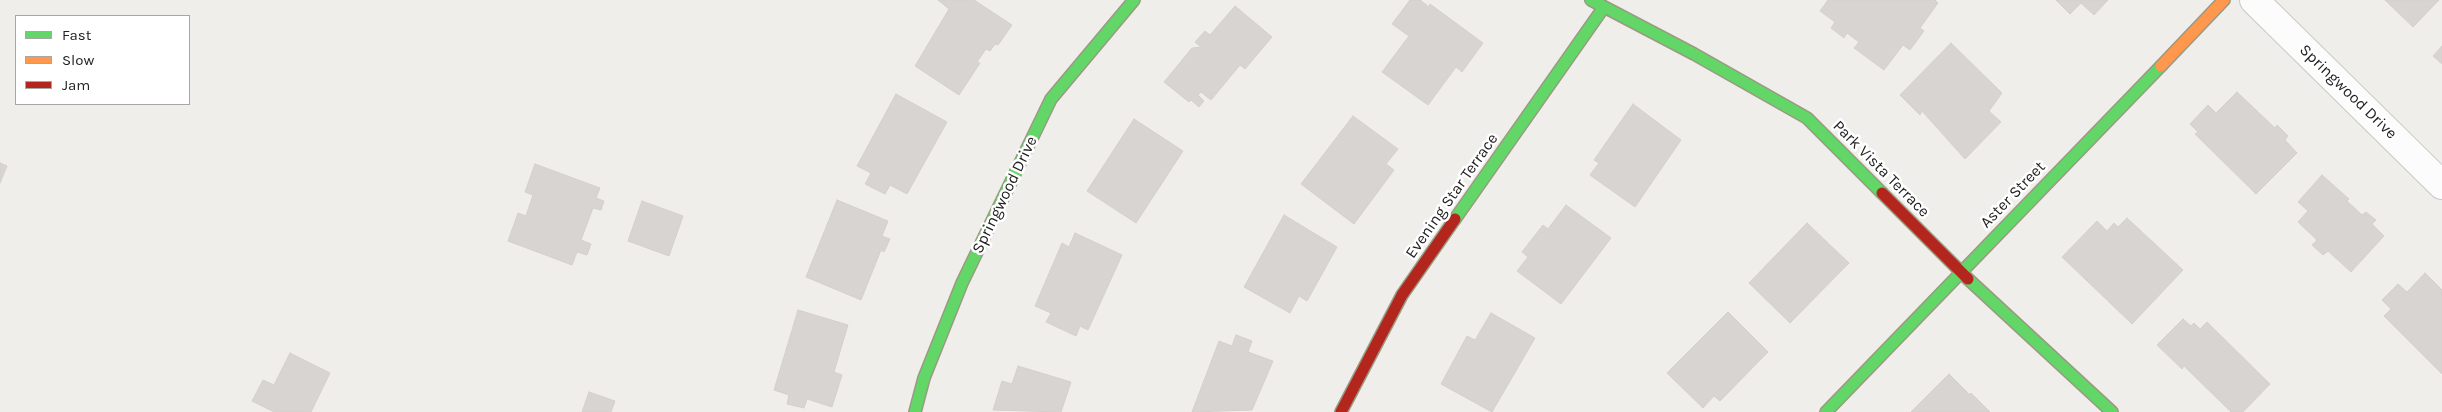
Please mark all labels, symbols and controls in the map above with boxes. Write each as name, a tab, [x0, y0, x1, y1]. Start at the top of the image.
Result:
legend	[15, 15, 190, 105]
text: Fast	[62, 26, 91, 44]
street label: Springwood Drive	[2295, 41, 2401, 143]
text: Slow	[62, 51, 94, 69]
text: Jam	[62, 76, 90, 94]
street label: Park Vista Terrace	[1829, 117, 1933, 221]
street label: Evening Star Terrace	[1402, 130, 1502, 262]
street label: Springwood Drive	[968, 133, 1042, 257]
street label: Aster Street	[1976, 158, 2050, 232]

